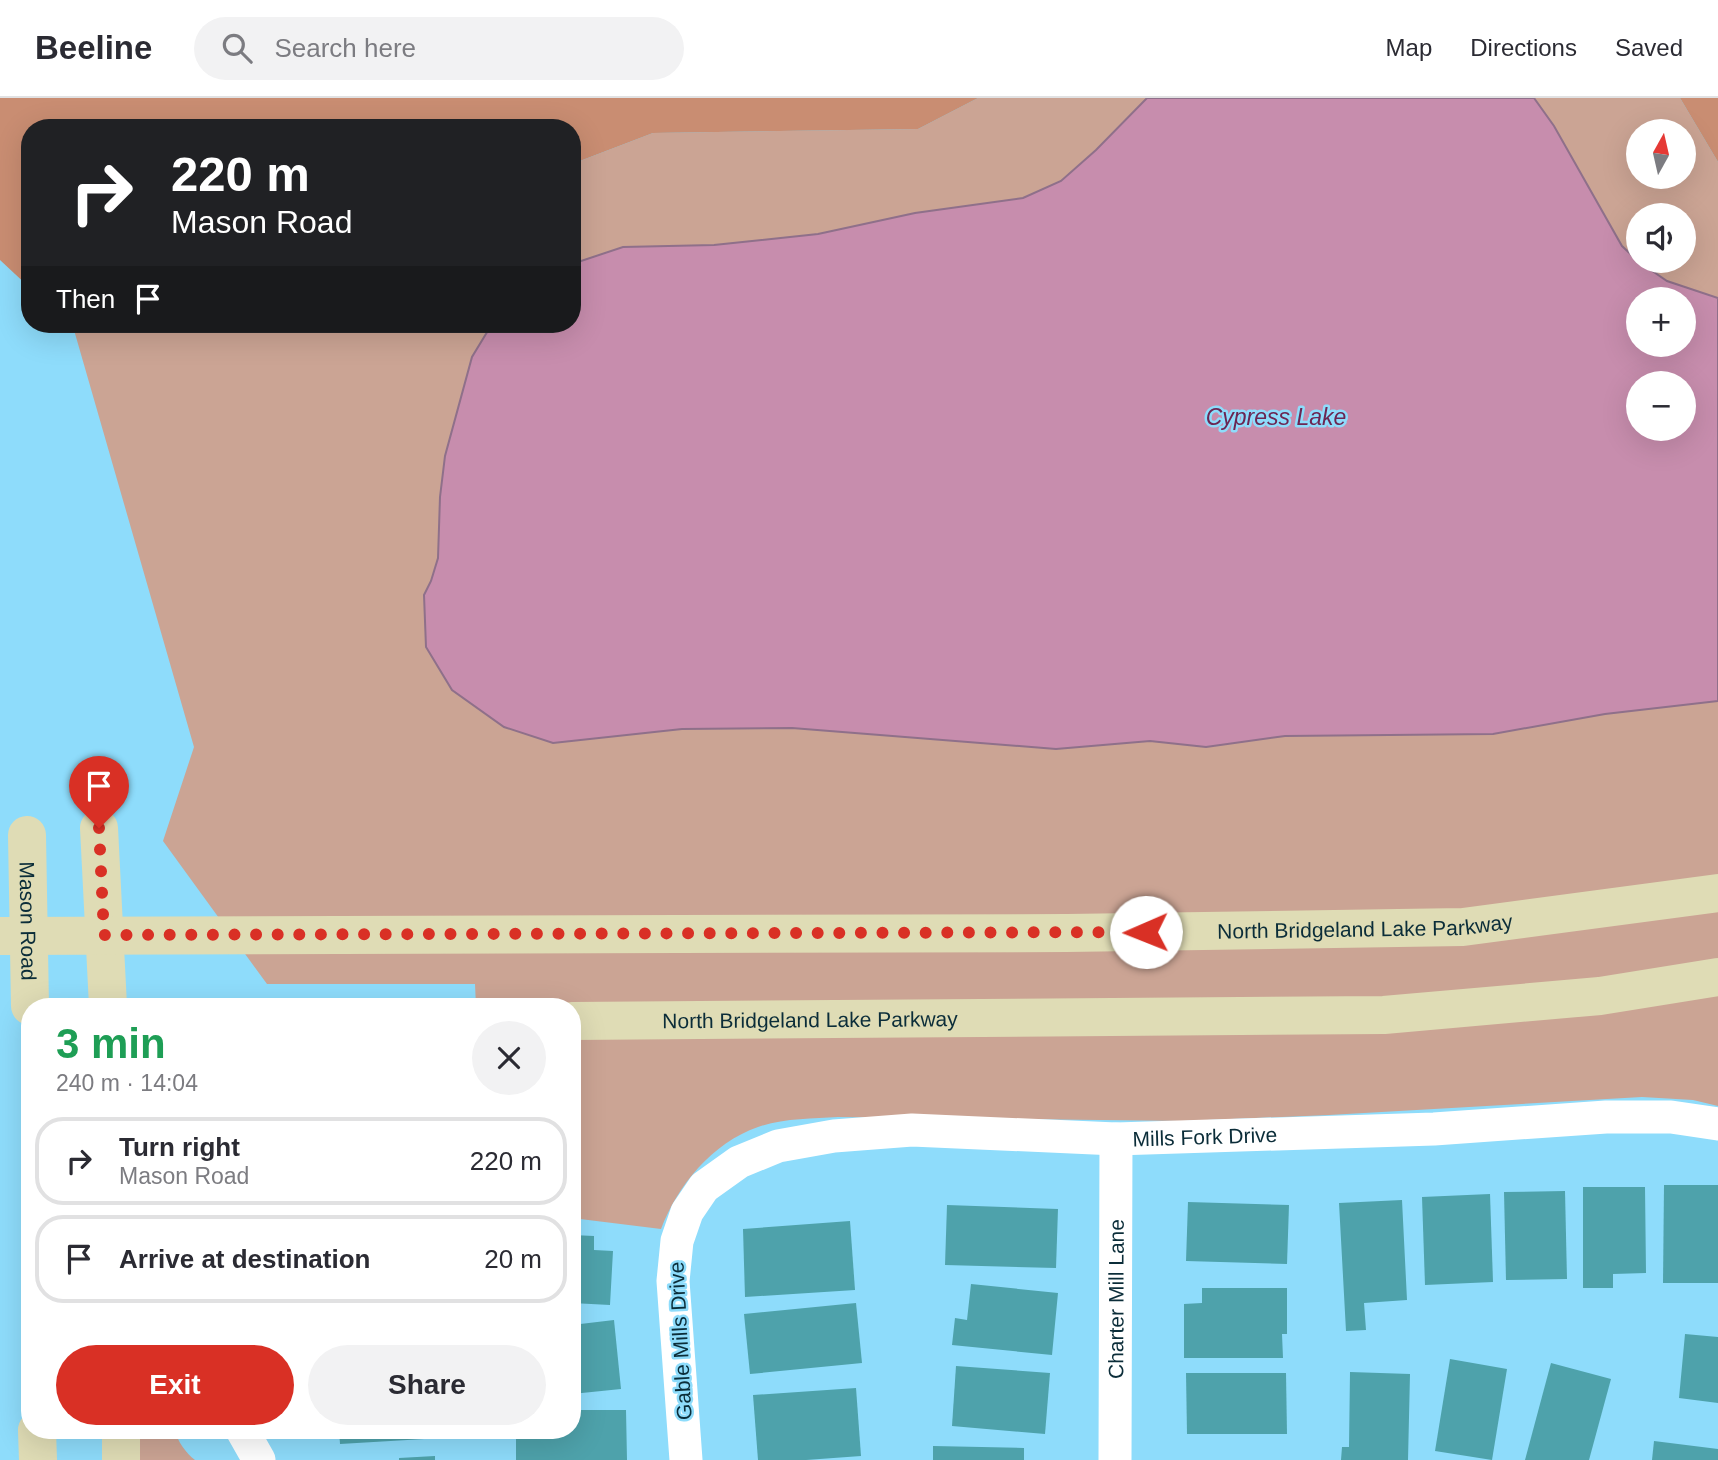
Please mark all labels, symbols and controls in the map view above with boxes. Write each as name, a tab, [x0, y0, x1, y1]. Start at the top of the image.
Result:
search box	[194, 17, 684, 80]
text: Beeline	[35, 29, 152, 66]
icon: search	[218, 29, 256, 67]
text: Search here	[274, 33, 416, 63]
text: Map	[1386, 34, 1432, 61]
text: Directions	[1470, 34, 1577, 61]
text: Saved	[1615, 34, 1683, 61]
north arrow	[1626, 119, 1696, 189]
map controls	[1626, 119, 1696, 441]
icon: right	[56, 147, 147, 238]
text: 220 m	[171, 147, 310, 201]
button: sound	[1626, 203, 1696, 273]
text: Mason Road	[171, 204, 352, 240]
icon: arrive	[129, 280, 167, 318]
text: Then	[56, 284, 115, 314]
button: +	[1626, 287, 1696, 357]
button: −	[1626, 371, 1696, 441]
water label: Cypress Lake	[1206, 404, 1346, 430]
pin	[69, 756, 129, 828]
icon: arrive	[80, 767, 118, 805]
street label: Mason Road	[16, 861, 41, 981]
position arrow	[1109, 895, 1183, 969]
street label: North Bridgeland Lake Parkway	[1217, 909, 1514, 942]
street label: North Bridgeland Lake Parkway	[662, 1007, 958, 1032]
text: 3 min	[56, 1020, 166, 1067]
button: close	[472, 1021, 546, 1095]
text: 240 m · 14:04	[56, 1070, 198, 1096]
street label: Mills Fork Drive	[1132, 1122, 1278, 1150]
text: Turn right	[119, 1132, 240, 1162]
icon: right	[60, 1142, 98, 1180]
text: 220 m	[470, 1146, 542, 1176]
text: Mason Road	[119, 1163, 249, 1189]
street label: Charter Mill Lane	[1104, 1219, 1127, 1379]
icon: arrive	[60, 1240, 98, 1278]
text: Arrive at destination	[119, 1244, 370, 1274]
text: 20 m	[484, 1244, 542, 1274]
street label: Gable Mills Drive	[664, 1261, 696, 1421]
button: Exit	[56, 1345, 294, 1425]
button: Share	[308, 1345, 546, 1425]

